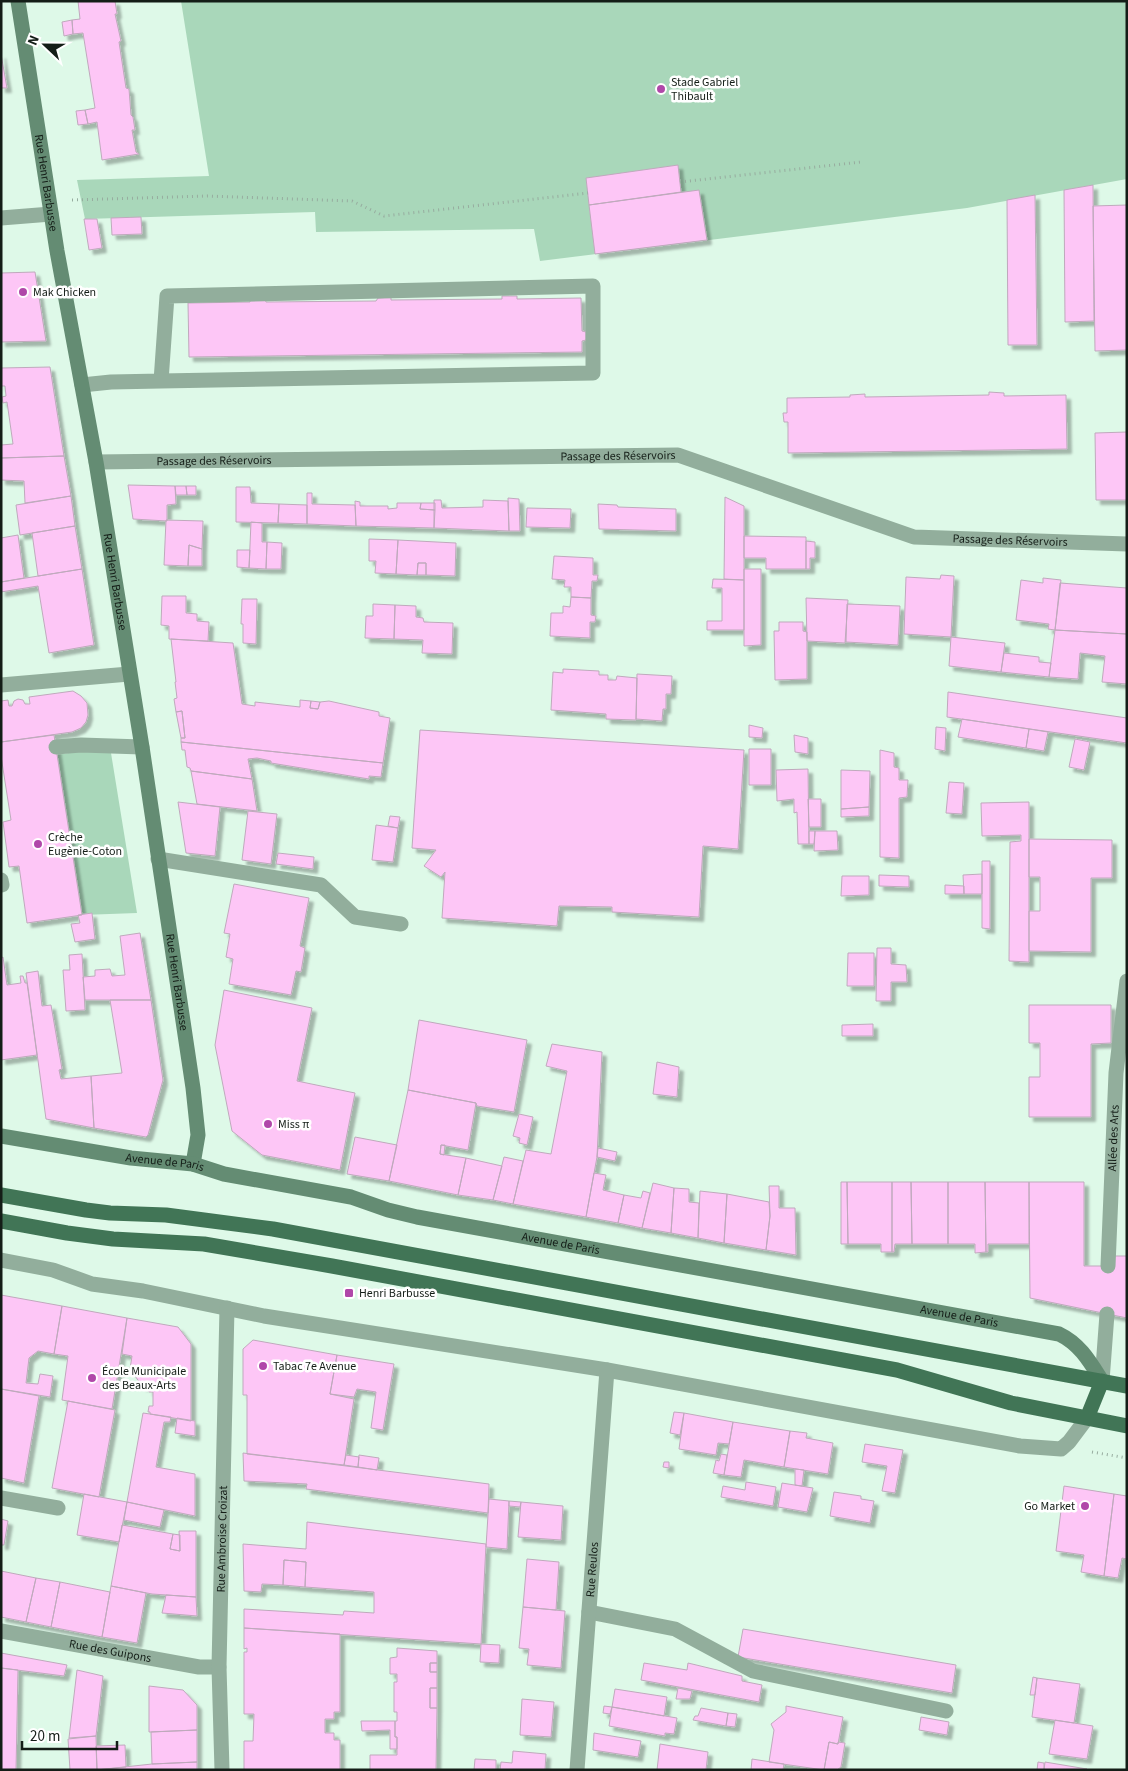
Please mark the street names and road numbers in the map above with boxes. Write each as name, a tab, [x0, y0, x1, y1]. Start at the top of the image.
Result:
street label: Rue Henri Barbusse	[30, 133, 62, 233]
street label: Passage des Réservoirs	[560, 447, 676, 465]
street label: Passage des Réservoirs	[156, 451, 272, 470]
street label: Passage des Réservoirs	[952, 530, 1068, 551]
street label: Rue Henri Barbusse	[99, 532, 132, 632]
street label: Rue Henri Barbusse	[162, 932, 193, 1032]
street label: Allée des Arts	[1103, 1104, 1123, 1172]
street label: Avenue de Paris	[124, 1149, 206, 1176]
street label: Avenue de Paris	[520, 1228, 601, 1259]
street label: Avenue de Paris	[919, 1300, 1000, 1331]
street label: Rue Ambroise Croizat	[212, 1485, 232, 1593]
street label: Rue Reulos	[581, 1541, 603, 1598]
street label: Rue des Guipons	[68, 1635, 153, 1667]

